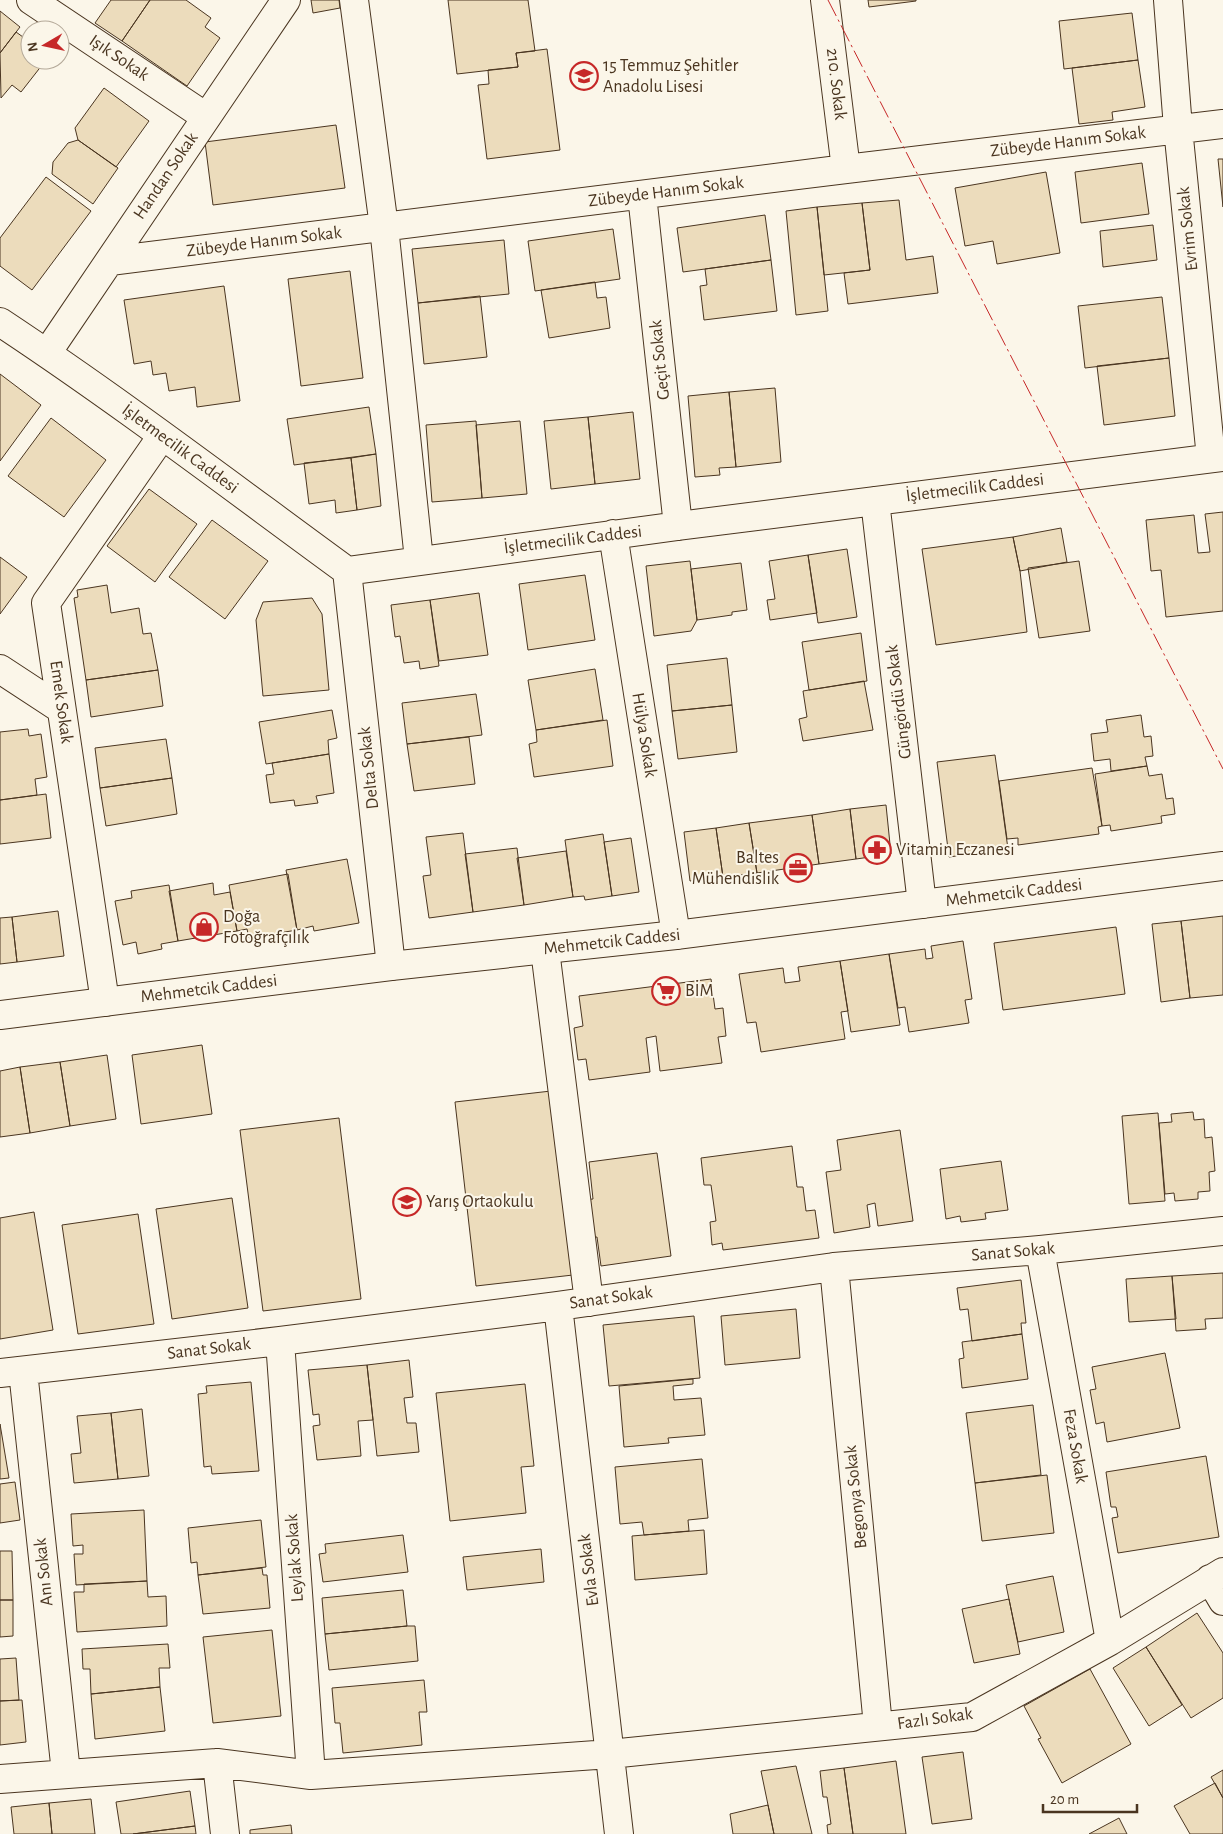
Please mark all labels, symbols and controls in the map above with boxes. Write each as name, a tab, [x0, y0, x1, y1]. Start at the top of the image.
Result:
north arrow	[20, 20, 70, 70]
street label: Işık Sokak	[86, 32, 153, 85]
text: N	[25, 41, 41, 53]
street label: 210. Sokak	[823, 47, 849, 122]
place label: 15 Temmuz Şehitler Anadolu Lisesi	[603, 57, 738, 96]
school or university icon: 15 Temmuz Şehitler Anadolu Lisesi	[569, 61, 599, 91]
street label: Zübeyde Hanım Sokak	[989, 123, 1148, 160]
street label: Handan Sokak	[130, 129, 202, 223]
street label: Zübeyde Hanım Sokak	[587, 173, 746, 210]
street label: Evrim Sokak	[1175, 185, 1201, 272]
street label: Zübeyde Hanım Sokak	[185, 223, 344, 260]
street label: Geçit Sokak	[647, 318, 673, 401]
street label: İşletmecilik Caddesi	[118, 399, 243, 497]
street label: İşletmecilik Caddesi	[905, 469, 1045, 505]
street label: İşletmecilik Caddesi	[503, 521, 643, 557]
street label: Güngördü Sokak	[883, 643, 915, 760]
street label: Emek Sokak	[46, 659, 76, 745]
street label: Hülya Sokak	[628, 691, 660, 780]
street label: Delta Sokak	[356, 725, 382, 810]
pharmacy icon: Vitamin Eczanesi	[862, 835, 892, 865]
place label: Vitamin Eczanesi	[896, 841, 1015, 859]
place label: Baltes Mühendislik	[692, 849, 780, 888]
office icon: Baltes Mühendislik	[783, 853, 813, 883]
street label: Mehmetcik Caddesi	[945, 876, 1083, 910]
place label: Doğa Fotoğrafçılık	[223, 908, 310, 947]
shop icon: Doğa Fotoğrafçılık	[189, 912, 219, 942]
street label: Mehmetcik Caddesi	[543, 926, 681, 958]
street label: Mehmetcik Caddesi	[140, 972, 278, 1006]
supermarket icon: BİM	[651, 976, 681, 1006]
place label: BİM	[685, 980, 714, 1000]
school or university icon: Yarış Ortaokulu	[392, 1187, 422, 1217]
place label: Yarış Ortaokulu	[426, 1193, 533, 1211]
street label: Sanat Sokak	[970, 1239, 1056, 1265]
street label: Sanat Sokak	[568, 1283, 655, 1313]
street label: Sanat Sokak	[166, 1335, 253, 1363]
street label: Feza Sokak	[1060, 1407, 1091, 1486]
street label: Begonya Sokak	[842, 1444, 870, 1550]
street label: Leylak Sokak	[283, 1512, 307, 1603]
street label: Evla Sokak	[576, 1532, 602, 1607]
street label: Anı Sokak	[31, 1536, 57, 1607]
street label: Fazlı Sokak	[896, 1705, 975, 1733]
scale bar	[1043, 1782, 1137, 1814]
text: 20 m	[1050, 1792, 1079, 1807]

